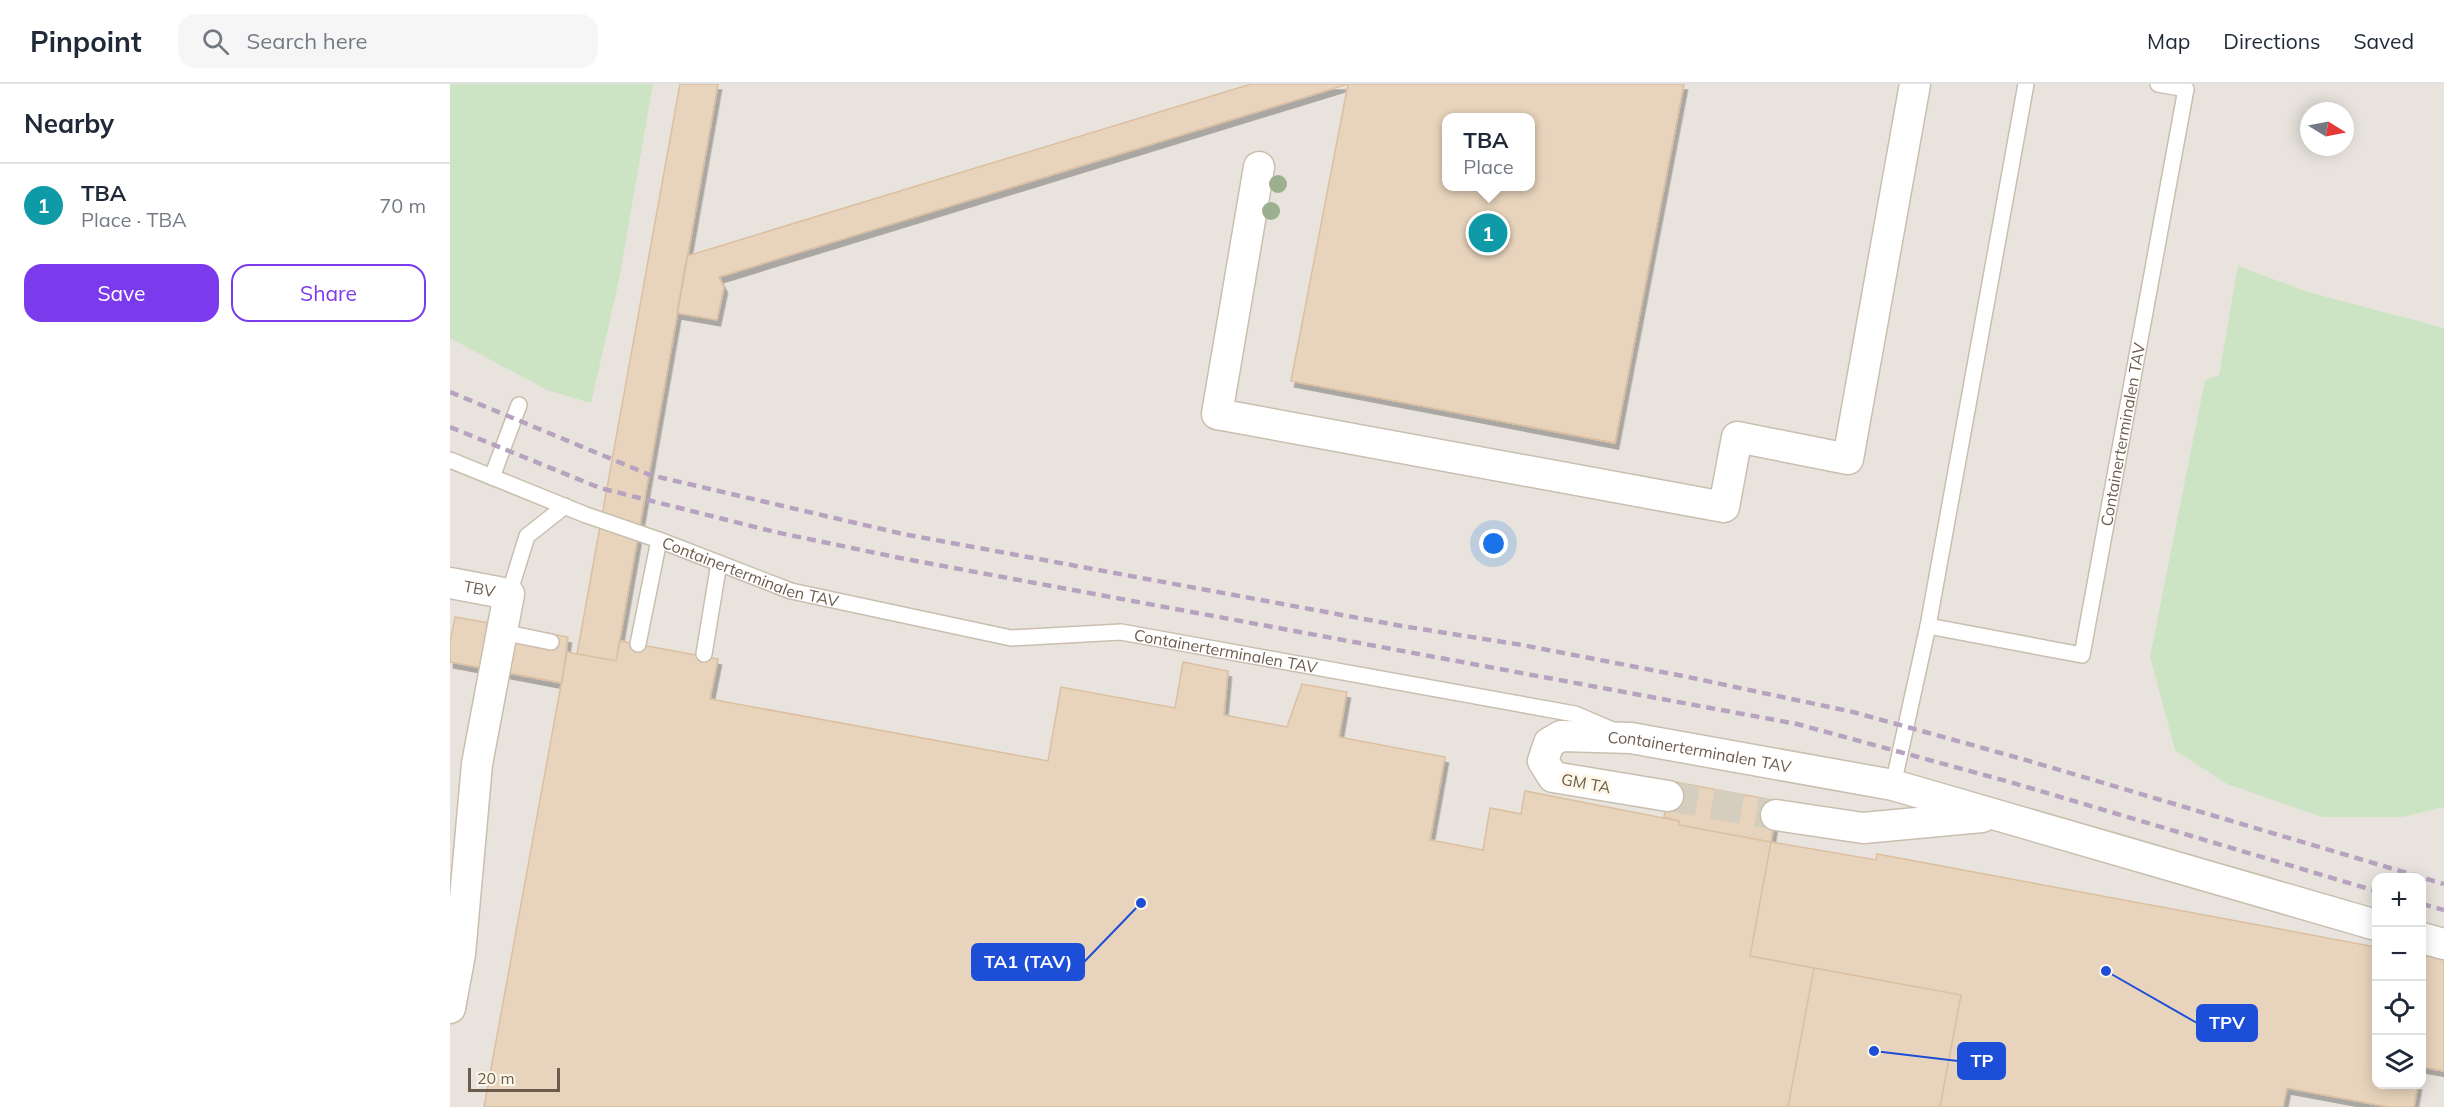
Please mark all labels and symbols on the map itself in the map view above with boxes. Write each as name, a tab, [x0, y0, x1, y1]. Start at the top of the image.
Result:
north arrow	[2300, 102, 2354, 156]
pin: 1	[1468, 210, 1508, 256]
street label: Containerterminalen TAV	[2096, 340, 2149, 528]
your location	[1479, 529, 1508, 558]
street label: Containerterminalen TAV	[659, 532, 841, 611]
street label: TBV	[462, 576, 498, 601]
street label: Containerterminalen TAV	[1133, 625, 1320, 677]
street label: Containerterminalen TAV	[1607, 727, 1794, 777]
street label: GM TA	[1560, 769, 1612, 797]
callout: TA1 (TAV)	[972, 944, 1084, 980]
text: TA1 (TAV)	[984, 950, 1072, 973]
callout: TPV	[2197, 1005, 2257, 1041]
text: TPV	[2209, 1011, 2246, 1034]
callout: TP	[1958, 1043, 2005, 1079]
text: TP	[1970, 1049, 1994, 1072]
scale bar	[468, 1065, 560, 1092]

